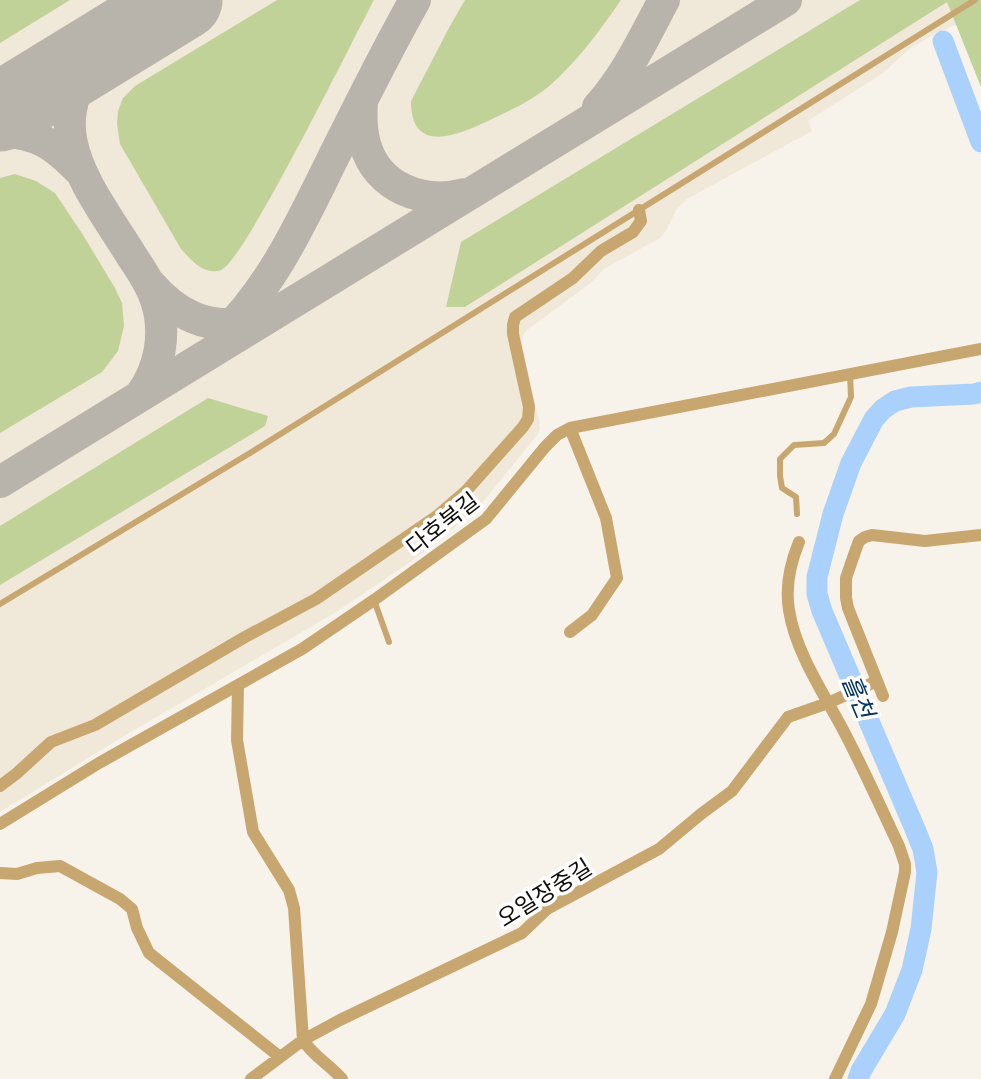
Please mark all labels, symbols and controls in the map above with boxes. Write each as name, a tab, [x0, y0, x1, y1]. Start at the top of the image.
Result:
street label: 다호북길	[399, 484, 485, 562]
water label: 흘천	[835, 669, 884, 725]
street label: 오일장중길	[491, 850, 597, 934]

